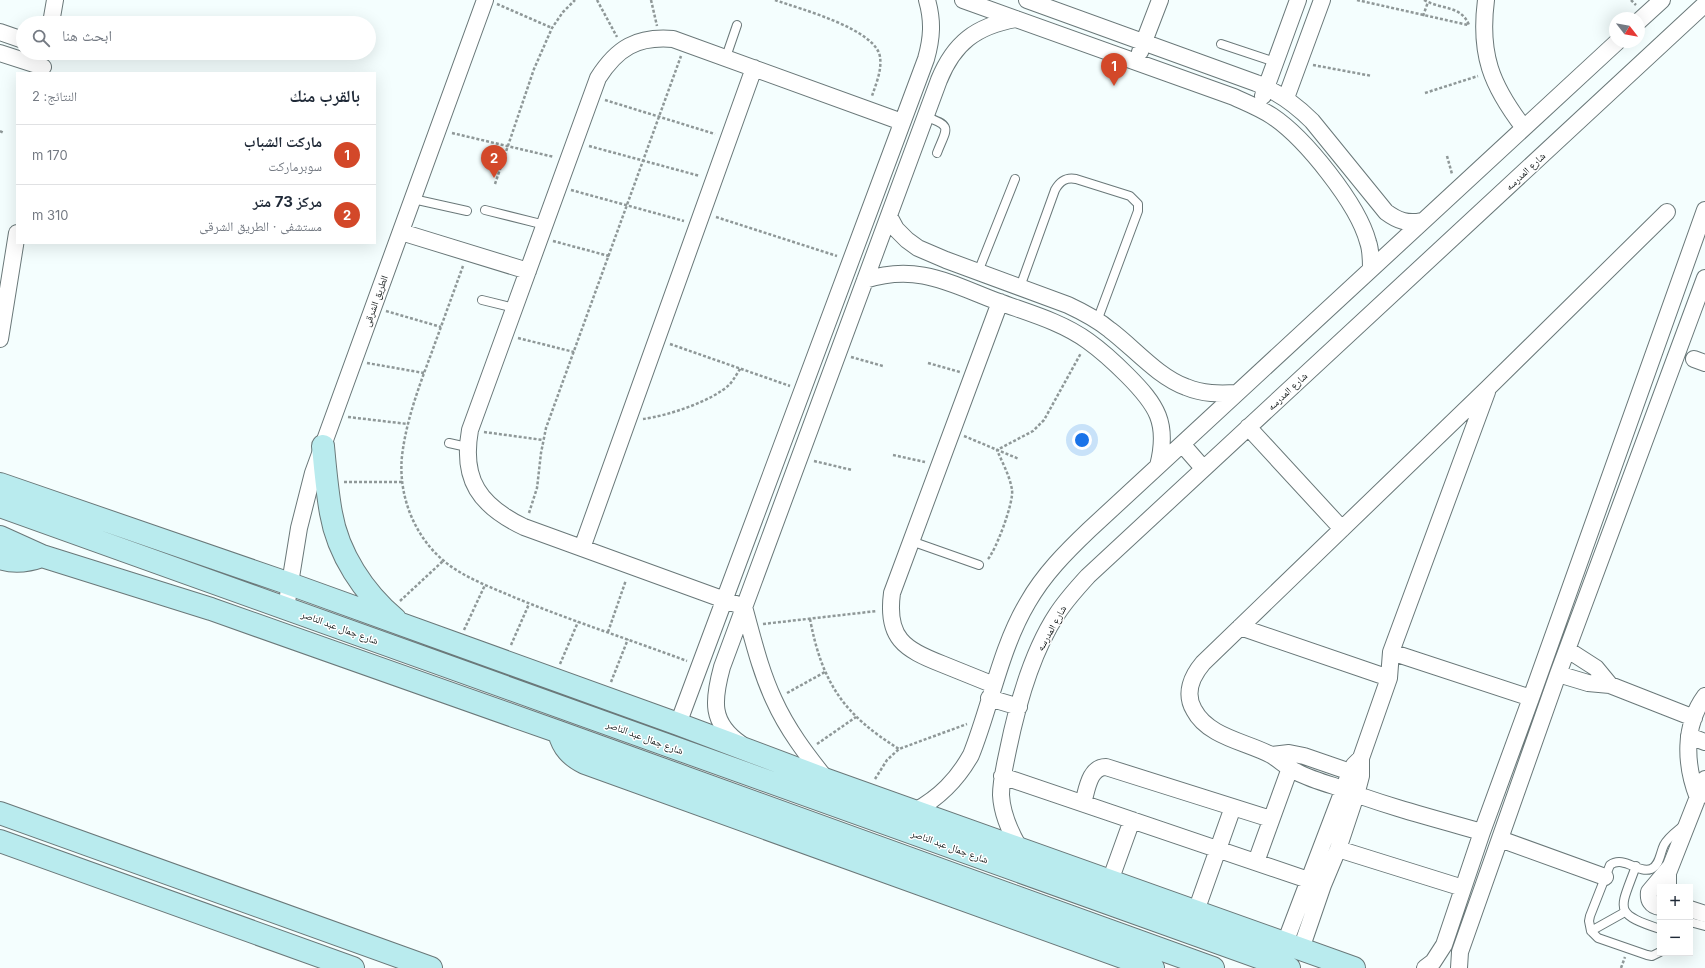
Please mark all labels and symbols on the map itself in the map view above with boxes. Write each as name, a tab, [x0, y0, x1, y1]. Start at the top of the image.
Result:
north arrow	[1609, 12, 1645, 48]
pin: 1	[1101, 53, 1127, 86]
pin: 2	[481, 145, 507, 178]
street label: شارع المدرسه	[1503, 149, 1548, 193]
street label: الطريق الشرقى	[360, 274, 391, 329]
street label: شارع المدرسه	[1265, 369, 1310, 413]
your location	[1072, 430, 1092, 450]
street label: شارع المدرسه	[1034, 603, 1069, 653]
street label: شارع جمال عبد الناصر	[299, 607, 380, 648]
street label: شارع جمال عبد الناصر	[604, 717, 685, 758]
street label: شارع جمال عبد الناصر	[909, 826, 990, 867]

